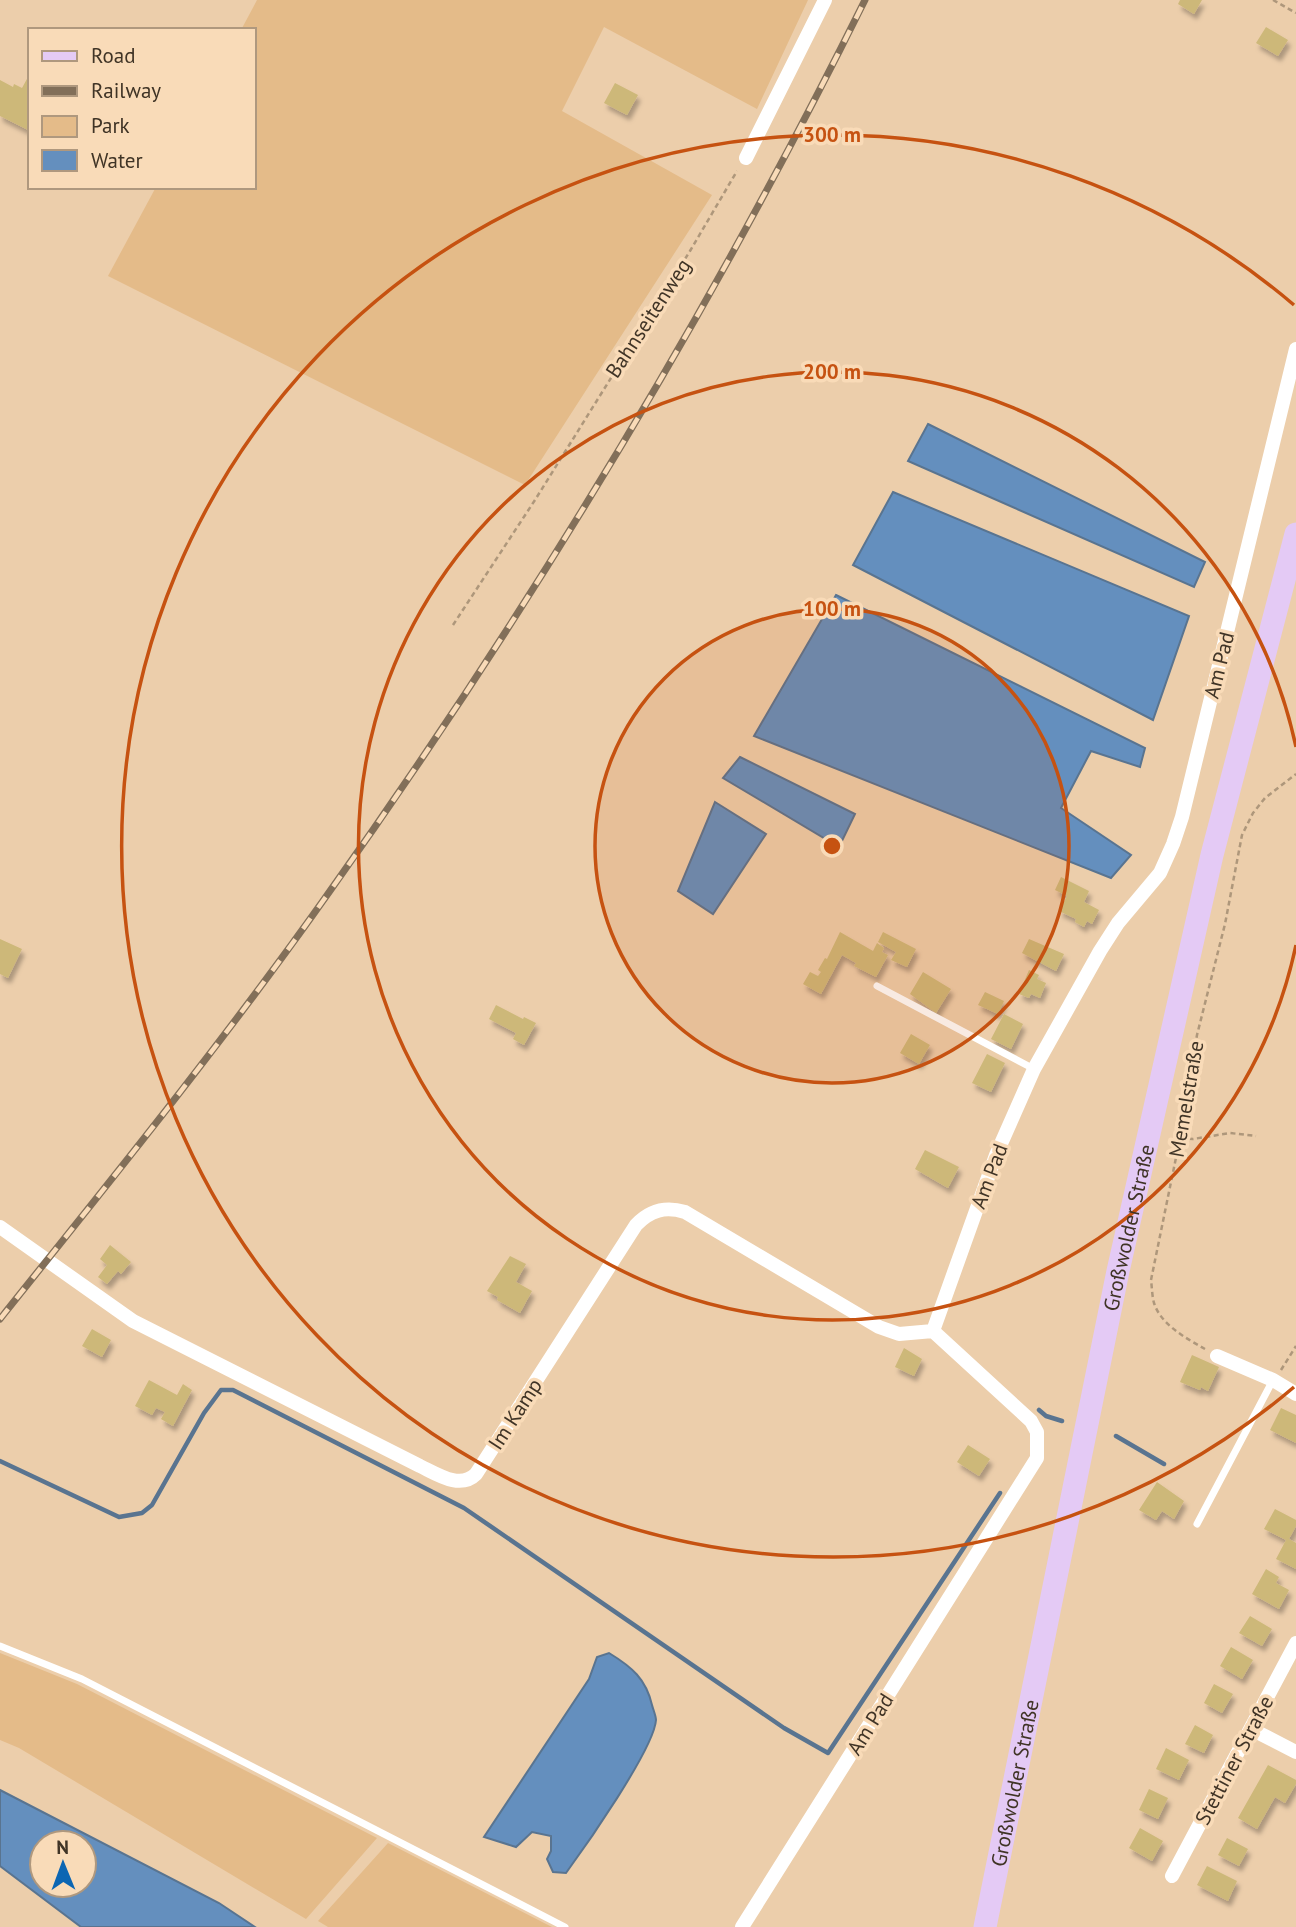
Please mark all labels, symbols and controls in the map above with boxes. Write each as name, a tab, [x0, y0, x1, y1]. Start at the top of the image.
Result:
legend	[28, 28, 256, 189]
text: Road	[91, 42, 135, 69]
text: Railway	[91, 77, 161, 104]
text: Park	[91, 112, 130, 139]
text: 300 m	[803, 121, 861, 148]
text: Water	[91, 147, 143, 174]
street label: Bahnseitenweg	[599, 253, 697, 383]
text: 200 m	[803, 358, 861, 385]
text: 100 m	[803, 595, 861, 622]
street label: Am Pad	[1198, 629, 1240, 701]
centre of rings	[820, 834, 844, 858]
street label: Memelstraße	[1162, 1039, 1210, 1159]
street label: Am Pad	[964, 1140, 1014, 1212]
street label: Großwolder Straße	[1097, 1142, 1160, 1313]
street label: Im Kamp	[482, 1373, 548, 1455]
street label: Am Pad	[841, 1688, 899, 1760]
street label: Stettiner Straße	[1189, 1691, 1279, 1829]
street label: Großwolder Straße	[984, 1697, 1044, 1869]
north arrow	[28, 1829, 98, 1899]
text: N	[56, 1835, 69, 1859]

